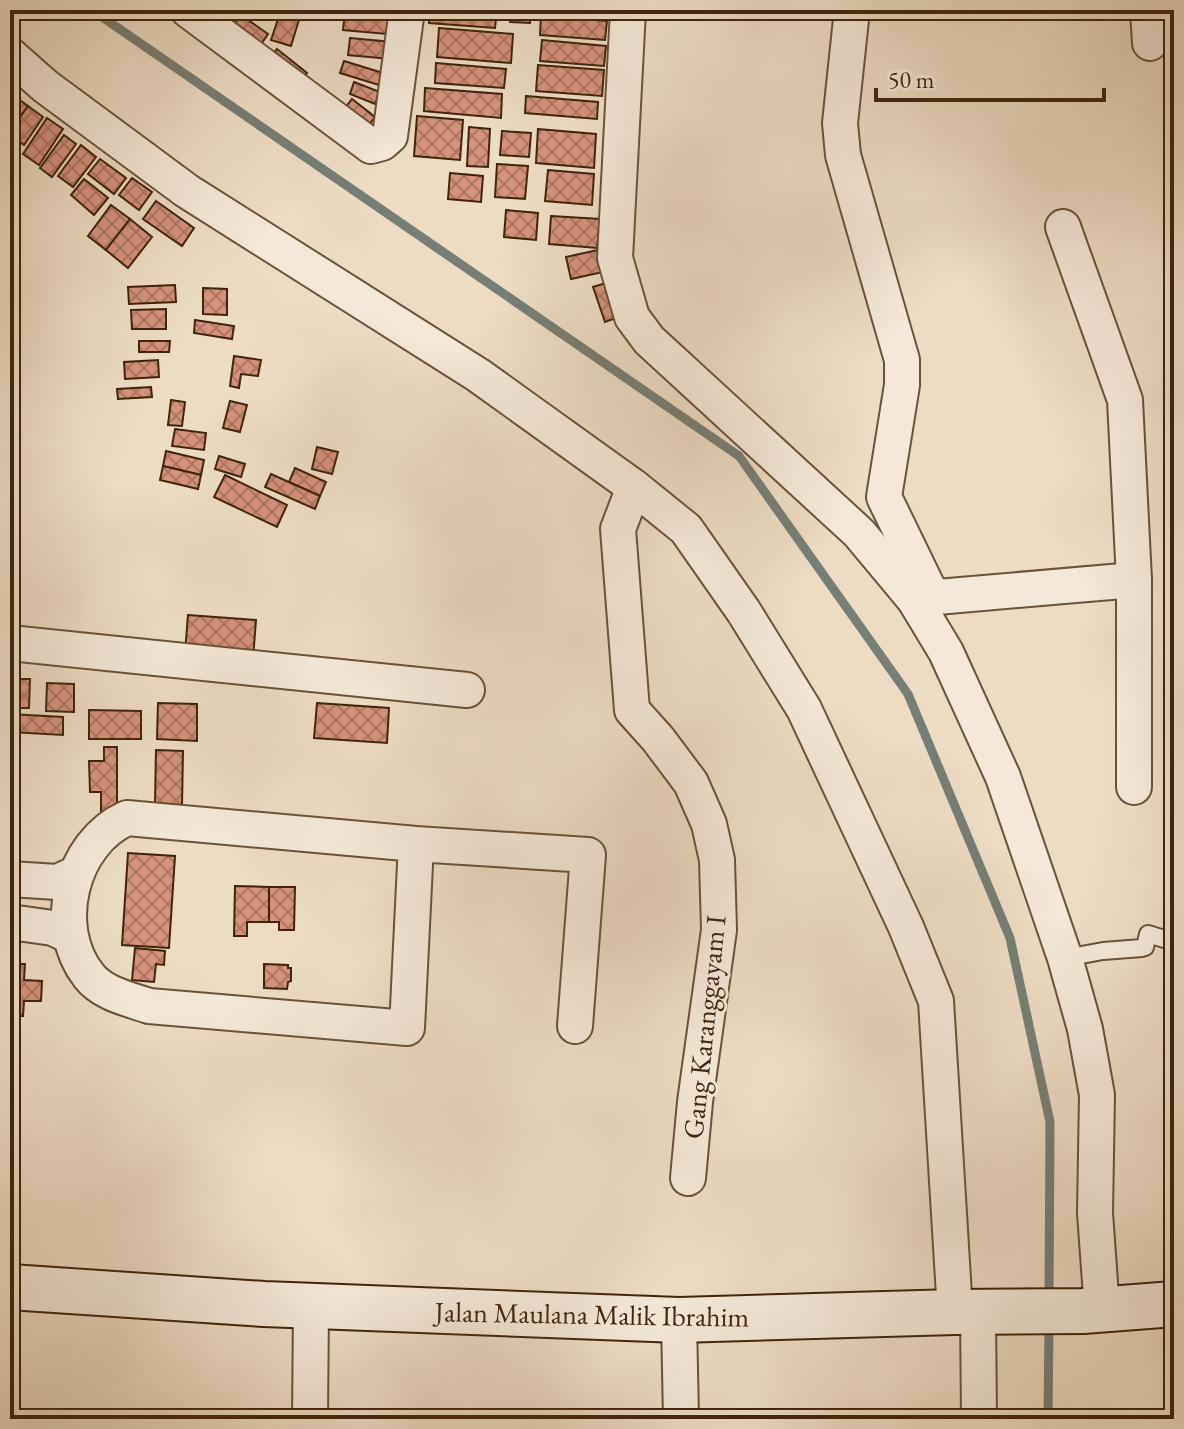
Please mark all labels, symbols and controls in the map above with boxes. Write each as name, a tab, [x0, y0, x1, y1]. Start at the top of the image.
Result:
scale bar	[876, 52, 1104, 102]
text: 50 m	[888, 64, 935, 95]
street label: Gang Karanggayam I	[674, 913, 734, 1141]
street label: Jalan Maulana Malik Ibrahim	[432, 1293, 750, 1335]

